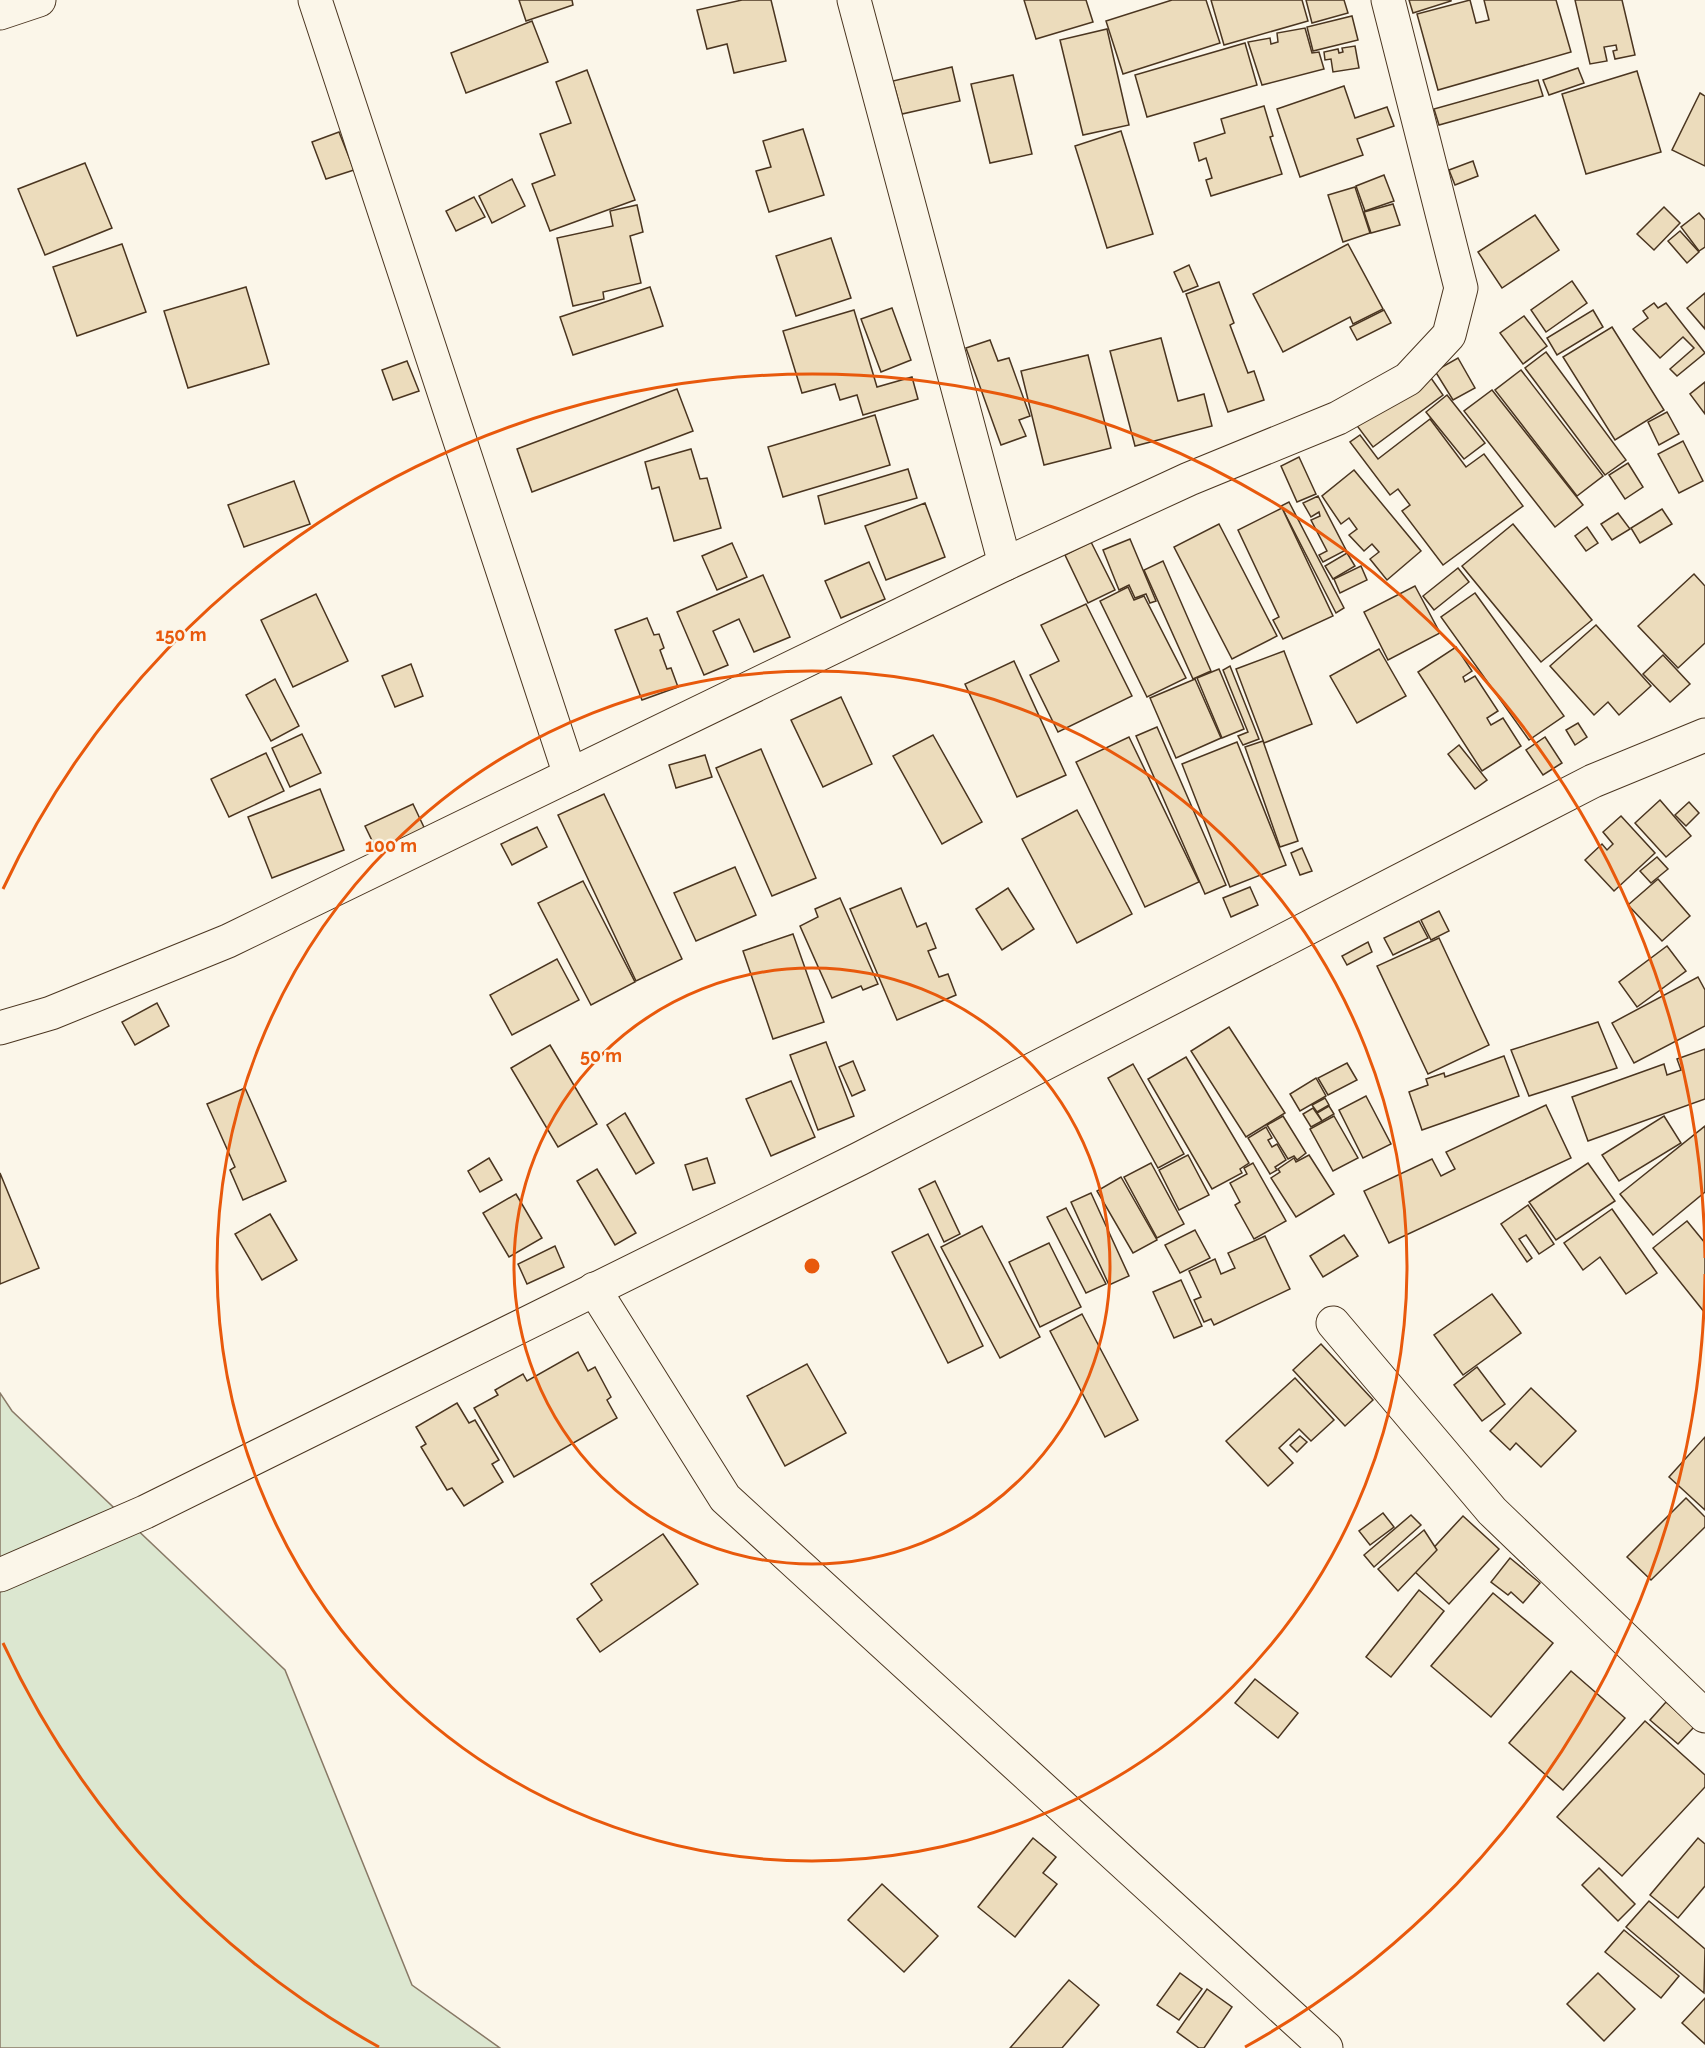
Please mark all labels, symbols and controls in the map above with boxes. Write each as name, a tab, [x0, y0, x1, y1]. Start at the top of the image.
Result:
text: 150 m	[156, 624, 207, 645]
text: 100 m	[365, 835, 417, 856]
text: 50 m	[580, 1045, 622, 1066]
centre of rings	[802, 1256, 822, 1276]

